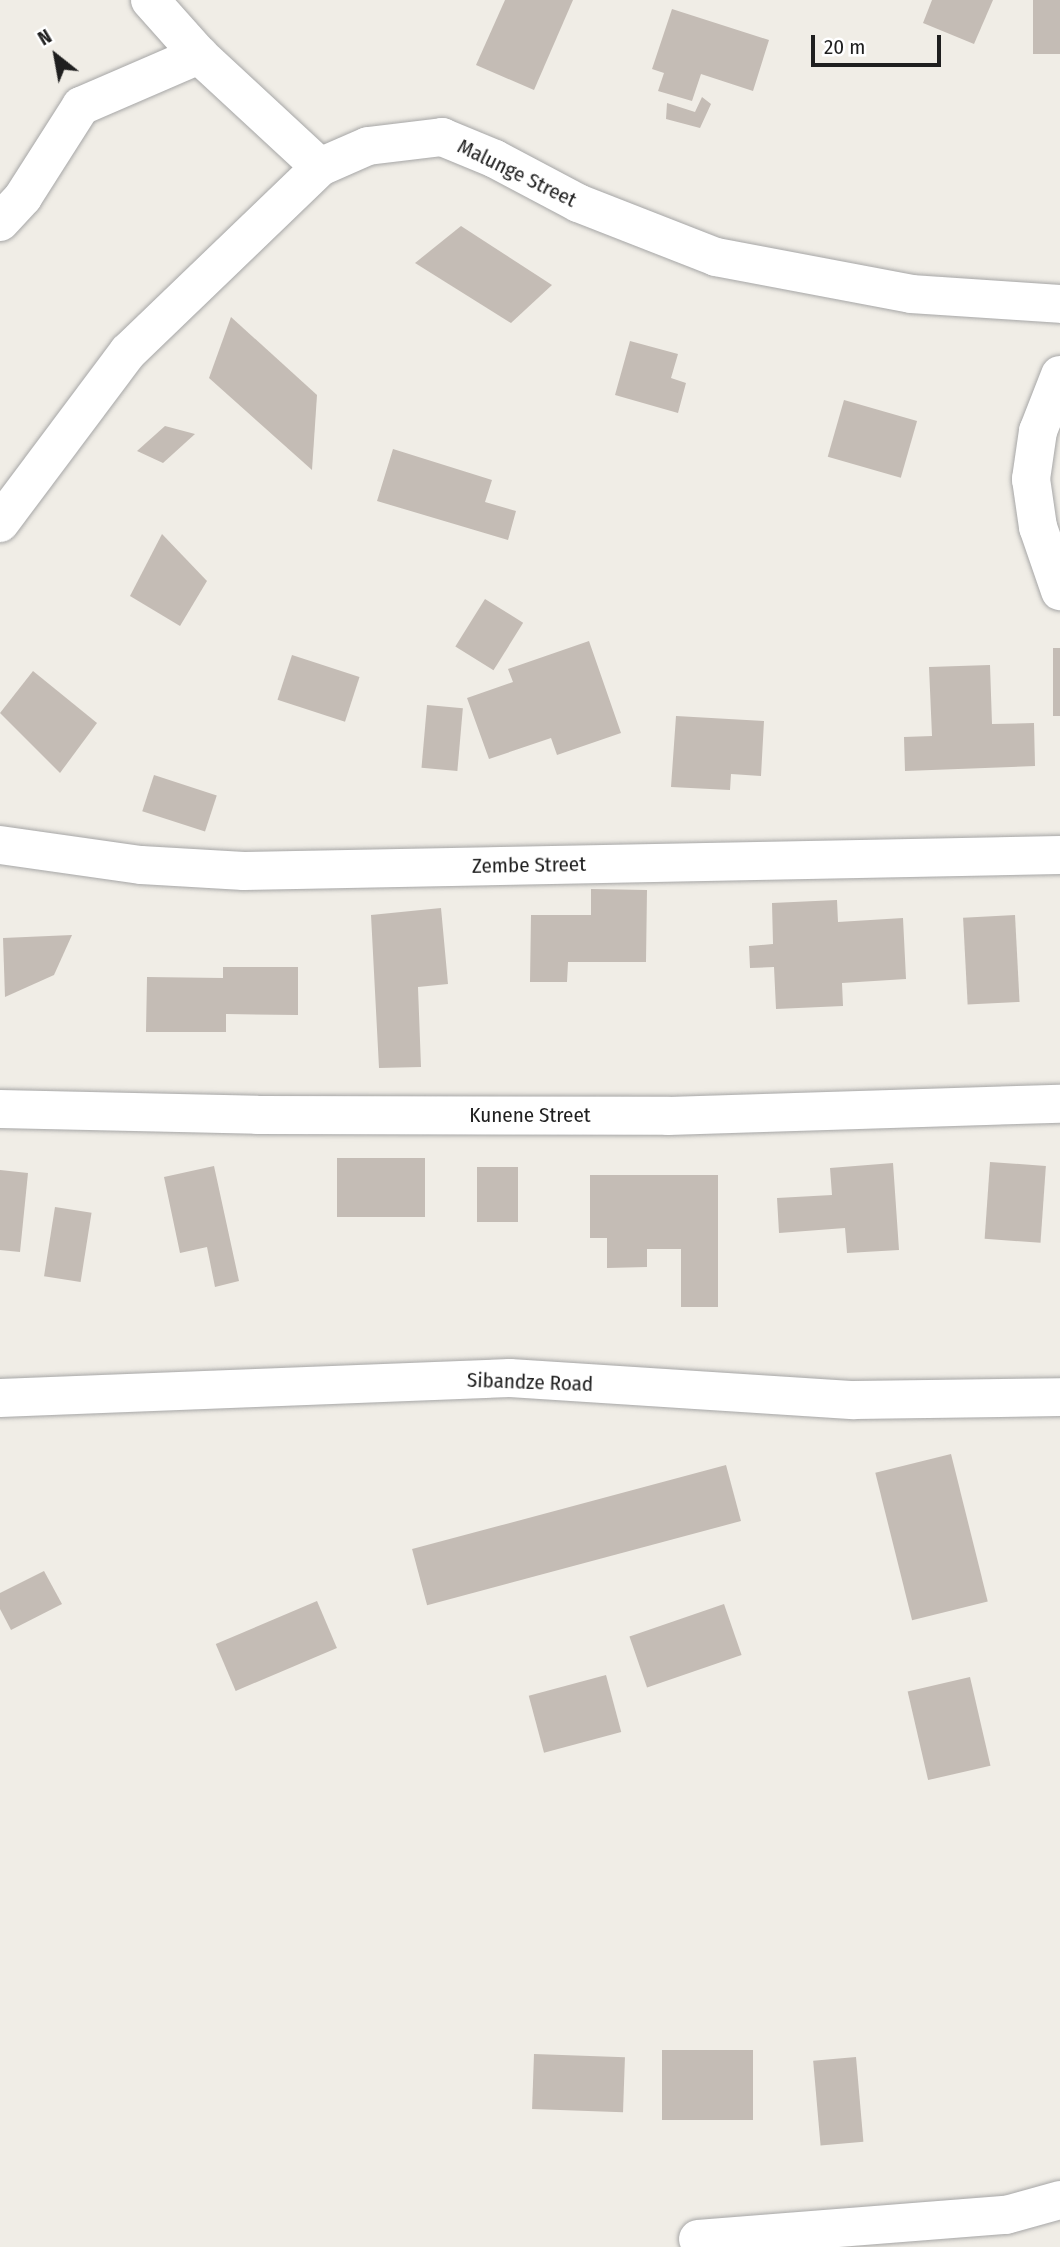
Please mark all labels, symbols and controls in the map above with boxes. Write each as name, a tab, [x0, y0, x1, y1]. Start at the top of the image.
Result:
north arrow	[21, 21, 91, 91]
scale bar	[815, 21, 944, 65]
text: N	[34, 25, 56, 50]
text: 20 m	[824, 34, 865, 60]
street label: Malunge Street	[453, 133, 581, 213]
street label: Zembe Street	[472, 851, 586, 879]
street label: Kunene Street	[469, 1102, 591, 1128]
street label: Sibandze Road	[466, 1367, 594, 1397]

